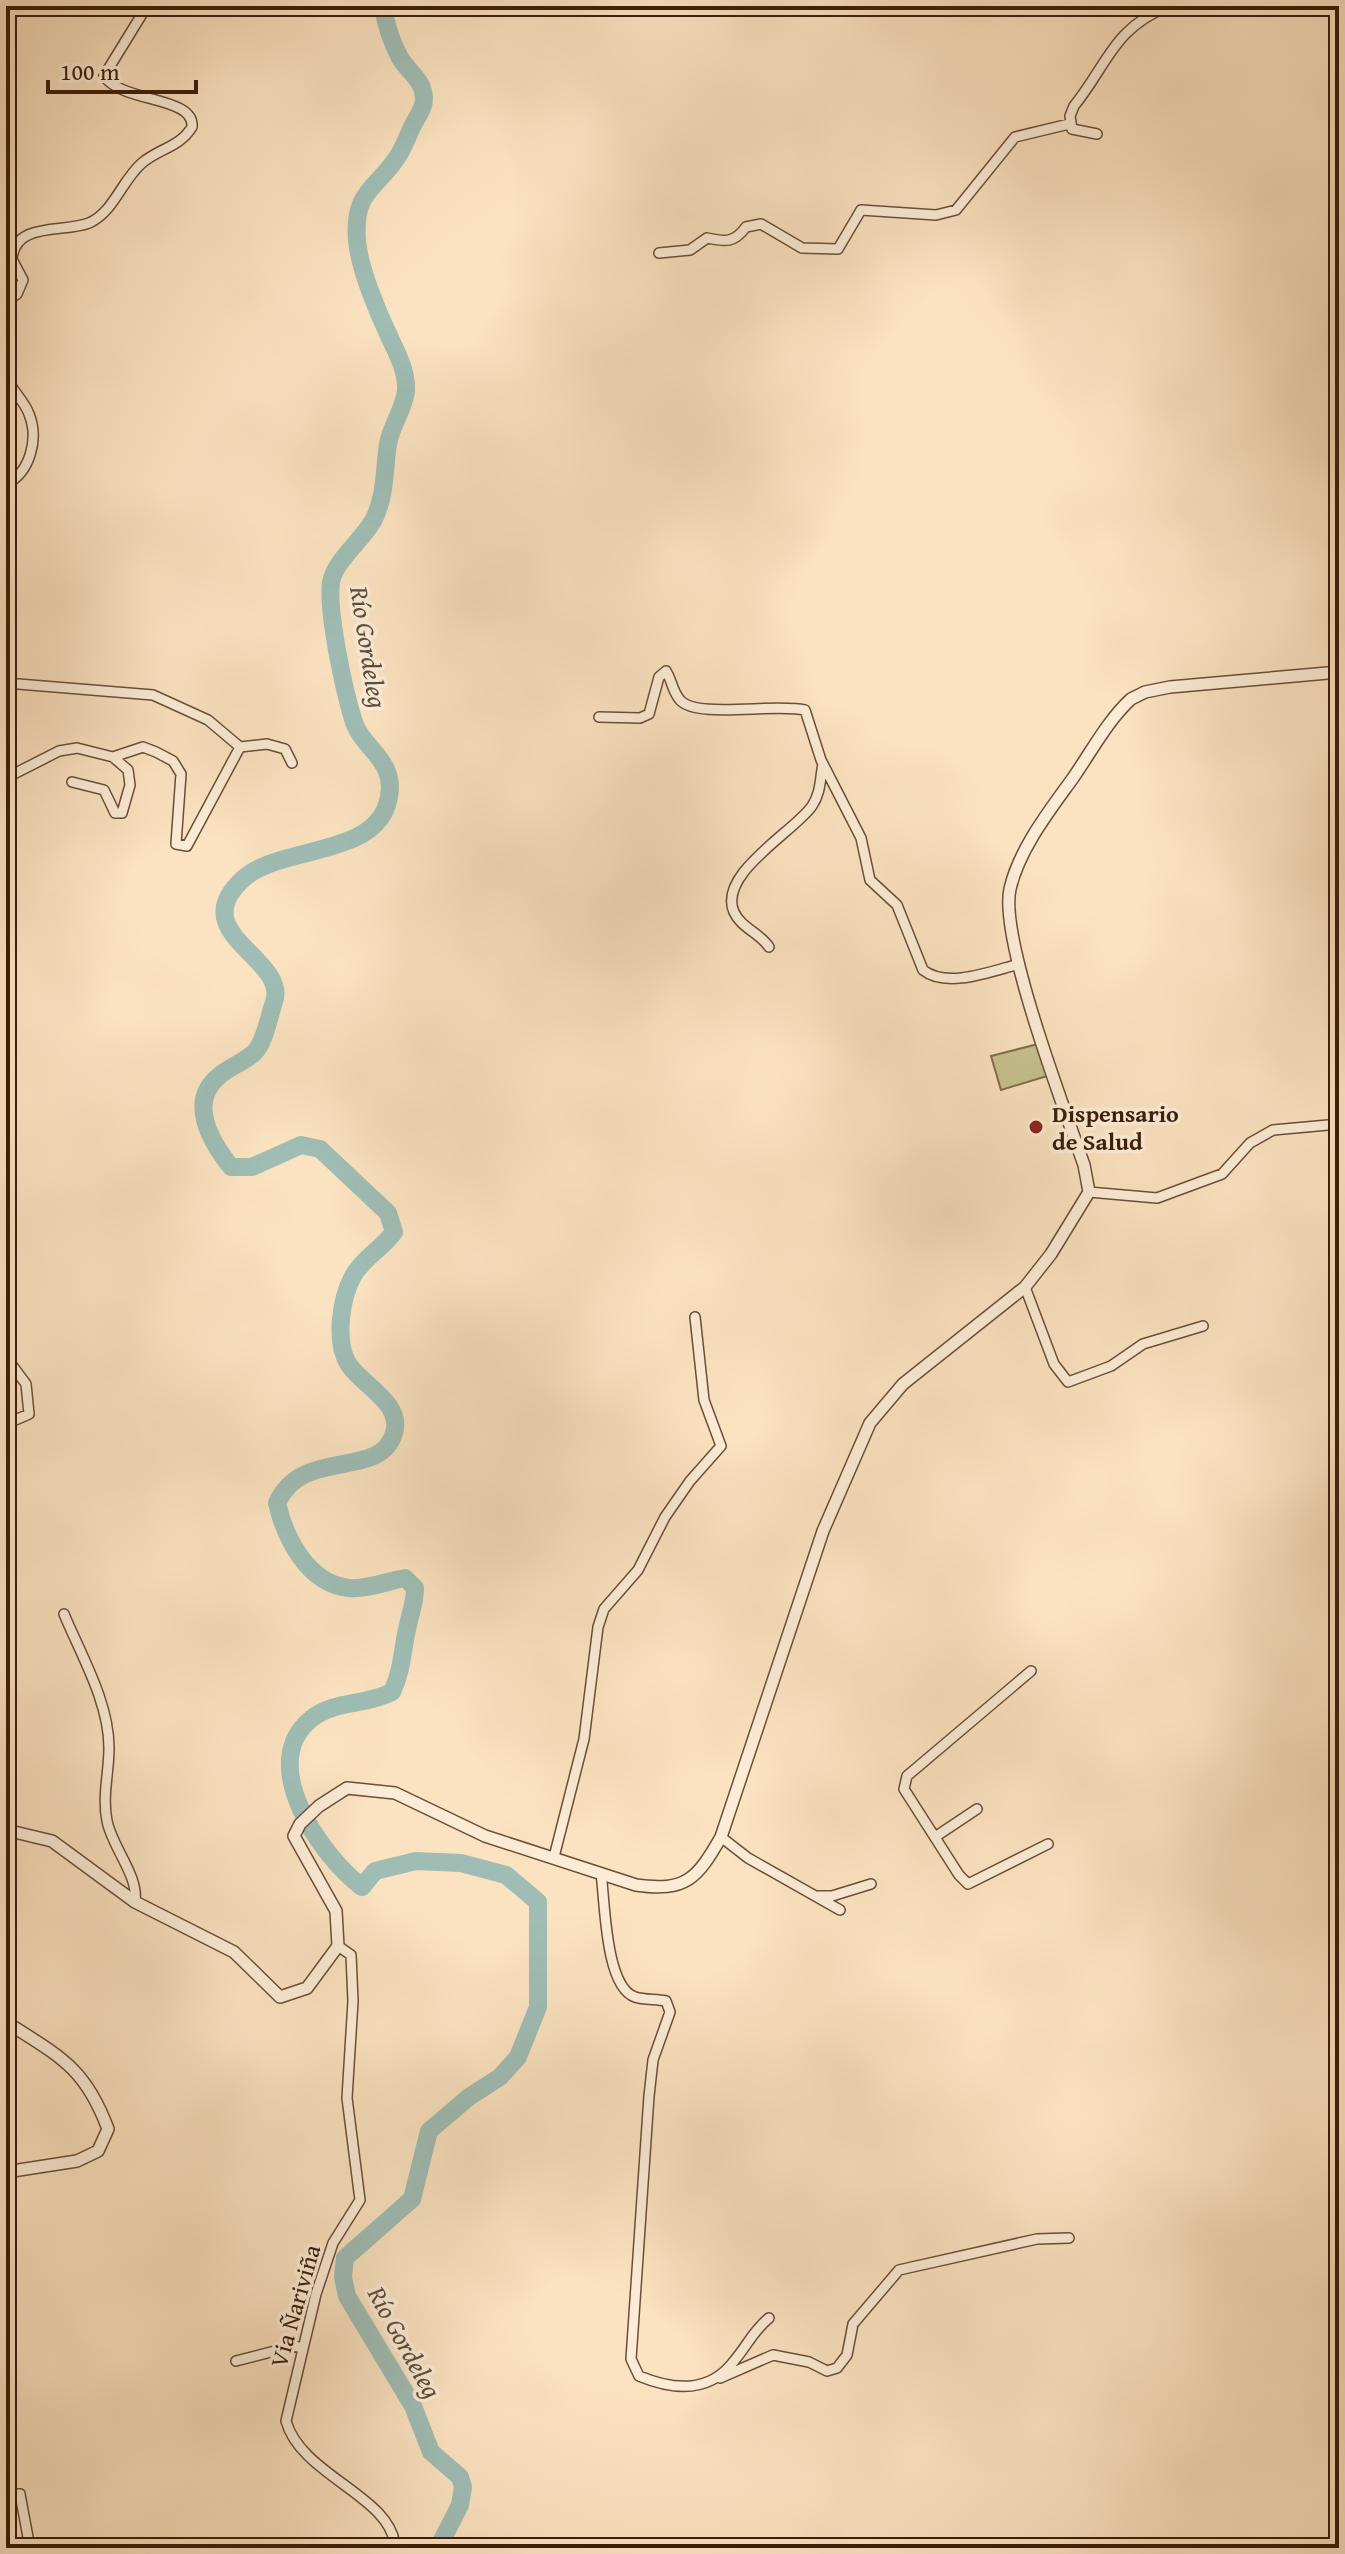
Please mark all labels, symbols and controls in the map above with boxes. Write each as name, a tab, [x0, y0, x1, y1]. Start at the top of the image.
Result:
scale bar	[48, 44, 196, 94]
text: 100 m	[60, 54, 120, 89]
water label: Río Gordeleg	[340, 582, 398, 711]
place label: Dispensario de Salud	[1052, 1096, 1179, 1159]
marker: Dispensario de Salud	[1027, 1118, 1045, 1136]
street label: Via Ñariviña	[261, 2240, 329, 2372]
water label: Río Gordeleg	[358, 2278, 452, 2405]

